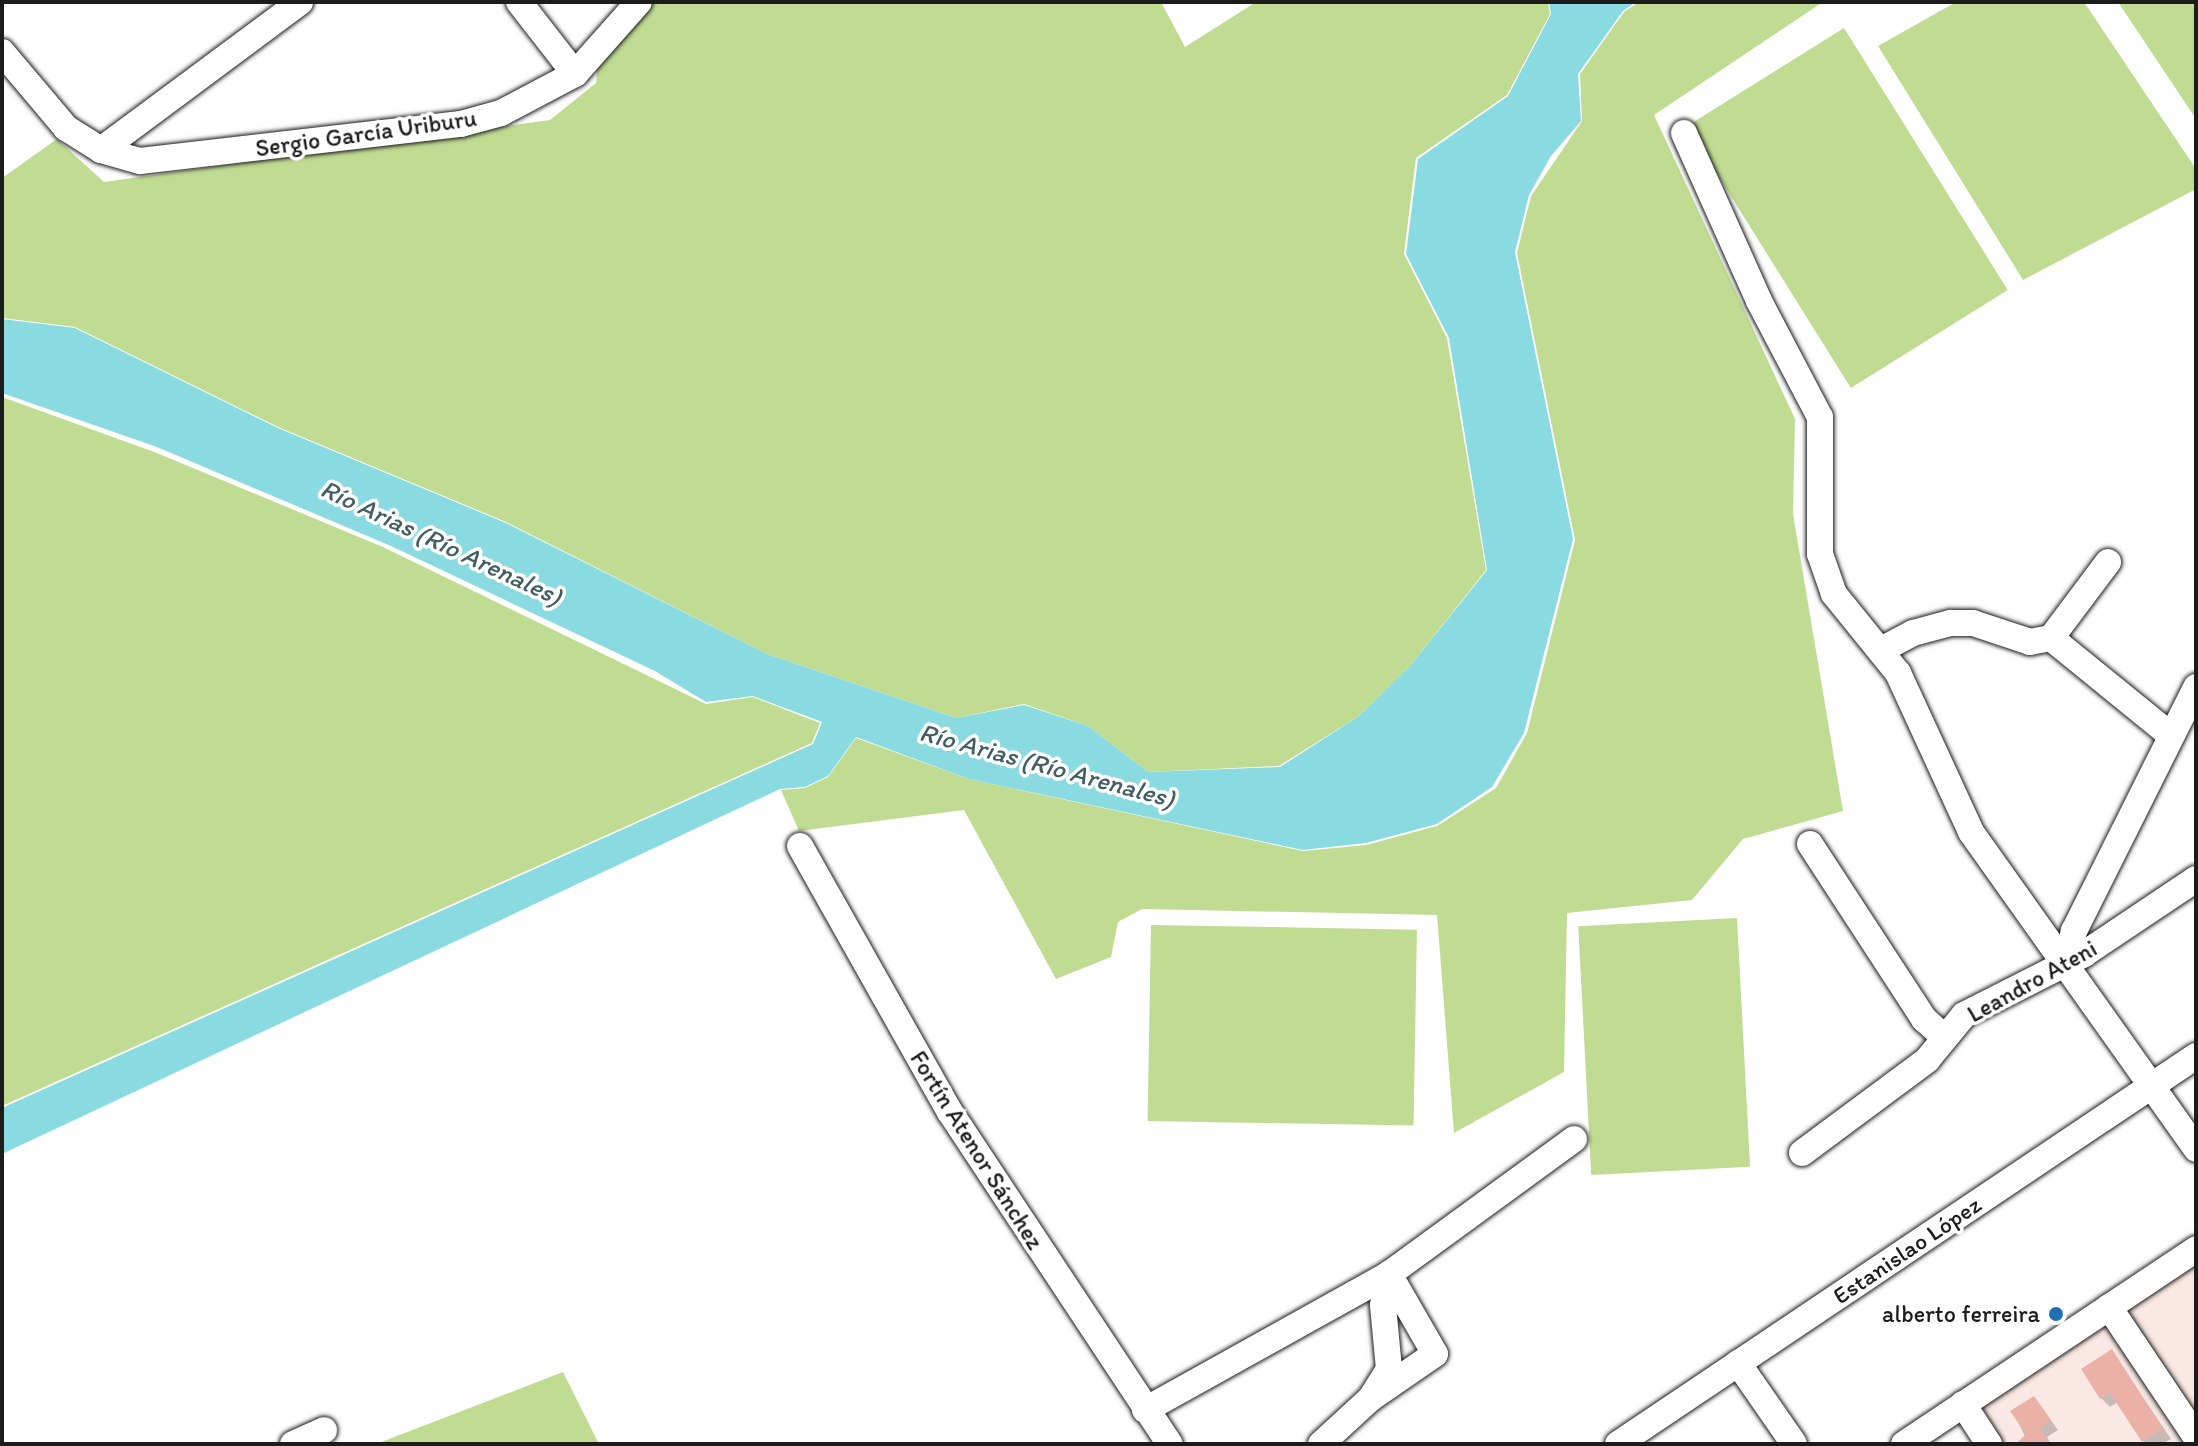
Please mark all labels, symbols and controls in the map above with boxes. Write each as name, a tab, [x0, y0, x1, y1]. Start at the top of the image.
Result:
street label: Sergio García Uriburu	[253, 103, 479, 163]
water label: Río Arias (Río Arenales)	[316, 474, 566, 612]
water label: Río Arias (Río Arenales)	[917, 717, 1177, 815]
street label: Leandro Ateni	[1962, 934, 2102, 1028]
street label: Fortín Atenor Sánchez	[904, 1045, 1050, 1255]
street label: Estanislao López	[1828, 1190, 1986, 1310]
place label: alberto ferreira	[1883, 1300, 2040, 1328]
marker: alberto ferreira	[2047, 1305, 2065, 1323]

